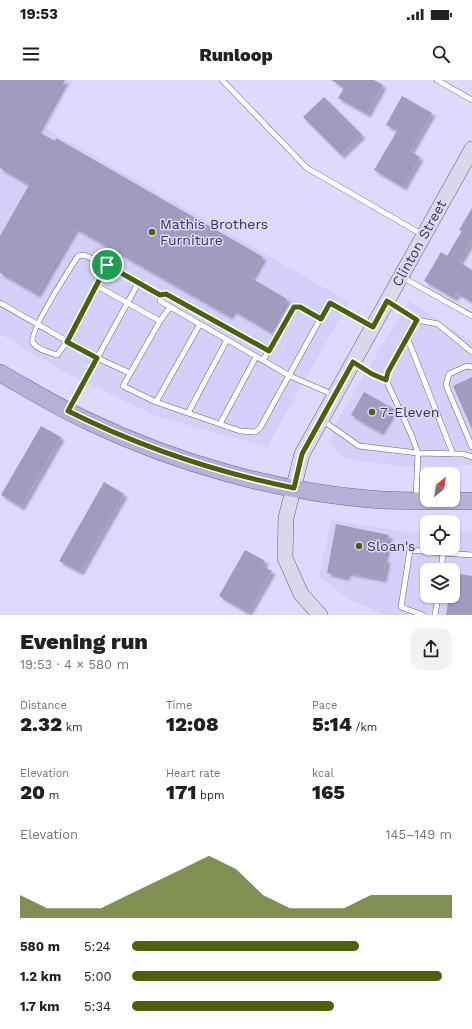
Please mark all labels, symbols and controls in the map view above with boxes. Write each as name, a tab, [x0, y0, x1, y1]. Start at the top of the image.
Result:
text: 19:53	[20, 5, 58, 23]
icon: menu	[20, 43, 42, 65]
icon: search	[430, 43, 452, 65]
text: Runloop	[199, 44, 273, 65]
street label: Clinton Street	[389, 197, 449, 289]
place label: Mathis Brothers Furniture	[160, 216, 268, 248]
marker: Mathis Brothers Furniture	[147, 227, 157, 237]
pin	[90, 248, 124, 282]
icon: arrive	[96, 254, 118, 276]
place label: 7-Eleven	[380, 404, 439, 420]
marker: 7-Eleven	[367, 407, 377, 417]
north arrow	[420, 467, 460, 507]
map controls	[420, 467, 460, 603]
button: locate	[420, 515, 460, 555]
place label: Sloan's	[367, 538, 415, 554]
marker: Sloan's	[354, 541, 364, 551]
button: layers	[420, 563, 460, 603]
button: share	[410, 628, 452, 670]
text: Evening run	[20, 629, 148, 654]
text: 19:53 · 4 × 580 m	[20, 657, 129, 672]
text: Distance	[20, 699, 67, 712]
text: Time	[166, 699, 192, 712]
text: Pace	[312, 699, 337, 712]
text: 2.32	[20, 712, 62, 736]
text: 12:08	[166, 712, 219, 736]
text: 5:14	[312, 712, 352, 736]
text: km	[62, 721, 82, 734]
text: /km	[352, 721, 377, 734]
text: Elevation	[20, 767, 69, 780]
text: Heart rate	[166, 767, 220, 780]
text: kcal	[312, 767, 334, 780]
text: 20	[20, 780, 45, 804]
text: 171	[166, 780, 196, 804]
text: 165	[312, 780, 345, 804]
text: m	[45, 789, 59, 802]
text: bpm	[196, 789, 224, 802]
text: Elevation	[20, 827, 78, 842]
text: 145–149 m	[385, 827, 452, 842]
text: 580 m	[20, 939, 60, 954]
text: 5:24	[84, 939, 111, 954]
text: 1.2 km	[20, 969, 61, 984]
text: 5:00	[84, 969, 112, 984]
text: 1.7 km	[20, 999, 60, 1014]
text: 5:34	[84, 999, 111, 1014]

